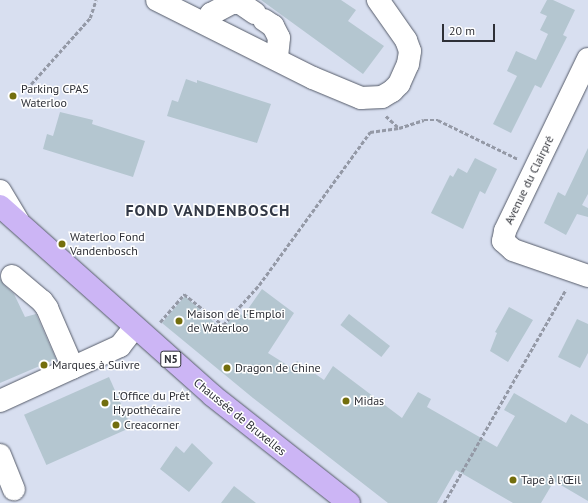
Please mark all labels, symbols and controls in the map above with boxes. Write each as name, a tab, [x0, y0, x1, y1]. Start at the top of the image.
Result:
scale bar	[444, 16, 497, 42]
text: 20 m	[449, 23, 475, 38]
place label: Parking CPAS Waterloo	[21, 82, 89, 110]
marker: Parking CPAS Waterloo	[8, 91, 18, 101]
street label: Avenue du Clairpré	[501, 133, 557, 227]
district label: FOND VANDENBOSCH	[125, 200, 291, 220]
place label: Waterloo Fond Vandenbosch	[70, 230, 145, 258]
marker: Waterloo Fond Vandenbosch	[57, 239, 67, 249]
place label: Maison de l'Emploi de Waterloo	[187, 307, 285, 335]
marker: Maison de l'Emploi de Waterloo	[174, 316, 184, 326]
road number: N5	[160, 350, 182, 368]
place label: Marques à Suivre	[52, 358, 140, 372]
marker: Marques à Suivre	[39, 360, 49, 370]
place label: Dragon de Chine	[235, 361, 321, 375]
marker: Dragon de Chine	[222, 363, 232, 373]
street label: Chaussée de Bruxelles	[191, 375, 289, 459]
place label: L'Office du Prêt Hypothécaire	[113, 389, 189, 417]
place label: Midas	[354, 394, 384, 408]
marker: Midas	[341, 396, 351, 406]
marker: L'Office du Prêt Hypothécaire	[100, 398, 110, 408]
place label: Creacorner	[124, 418, 179, 432]
marker: Creacorner	[111, 420, 121, 430]
place label: Tape à l'Œil	[521, 473, 581, 487]
marker: Tape à l'Œil	[508, 475, 518, 485]

